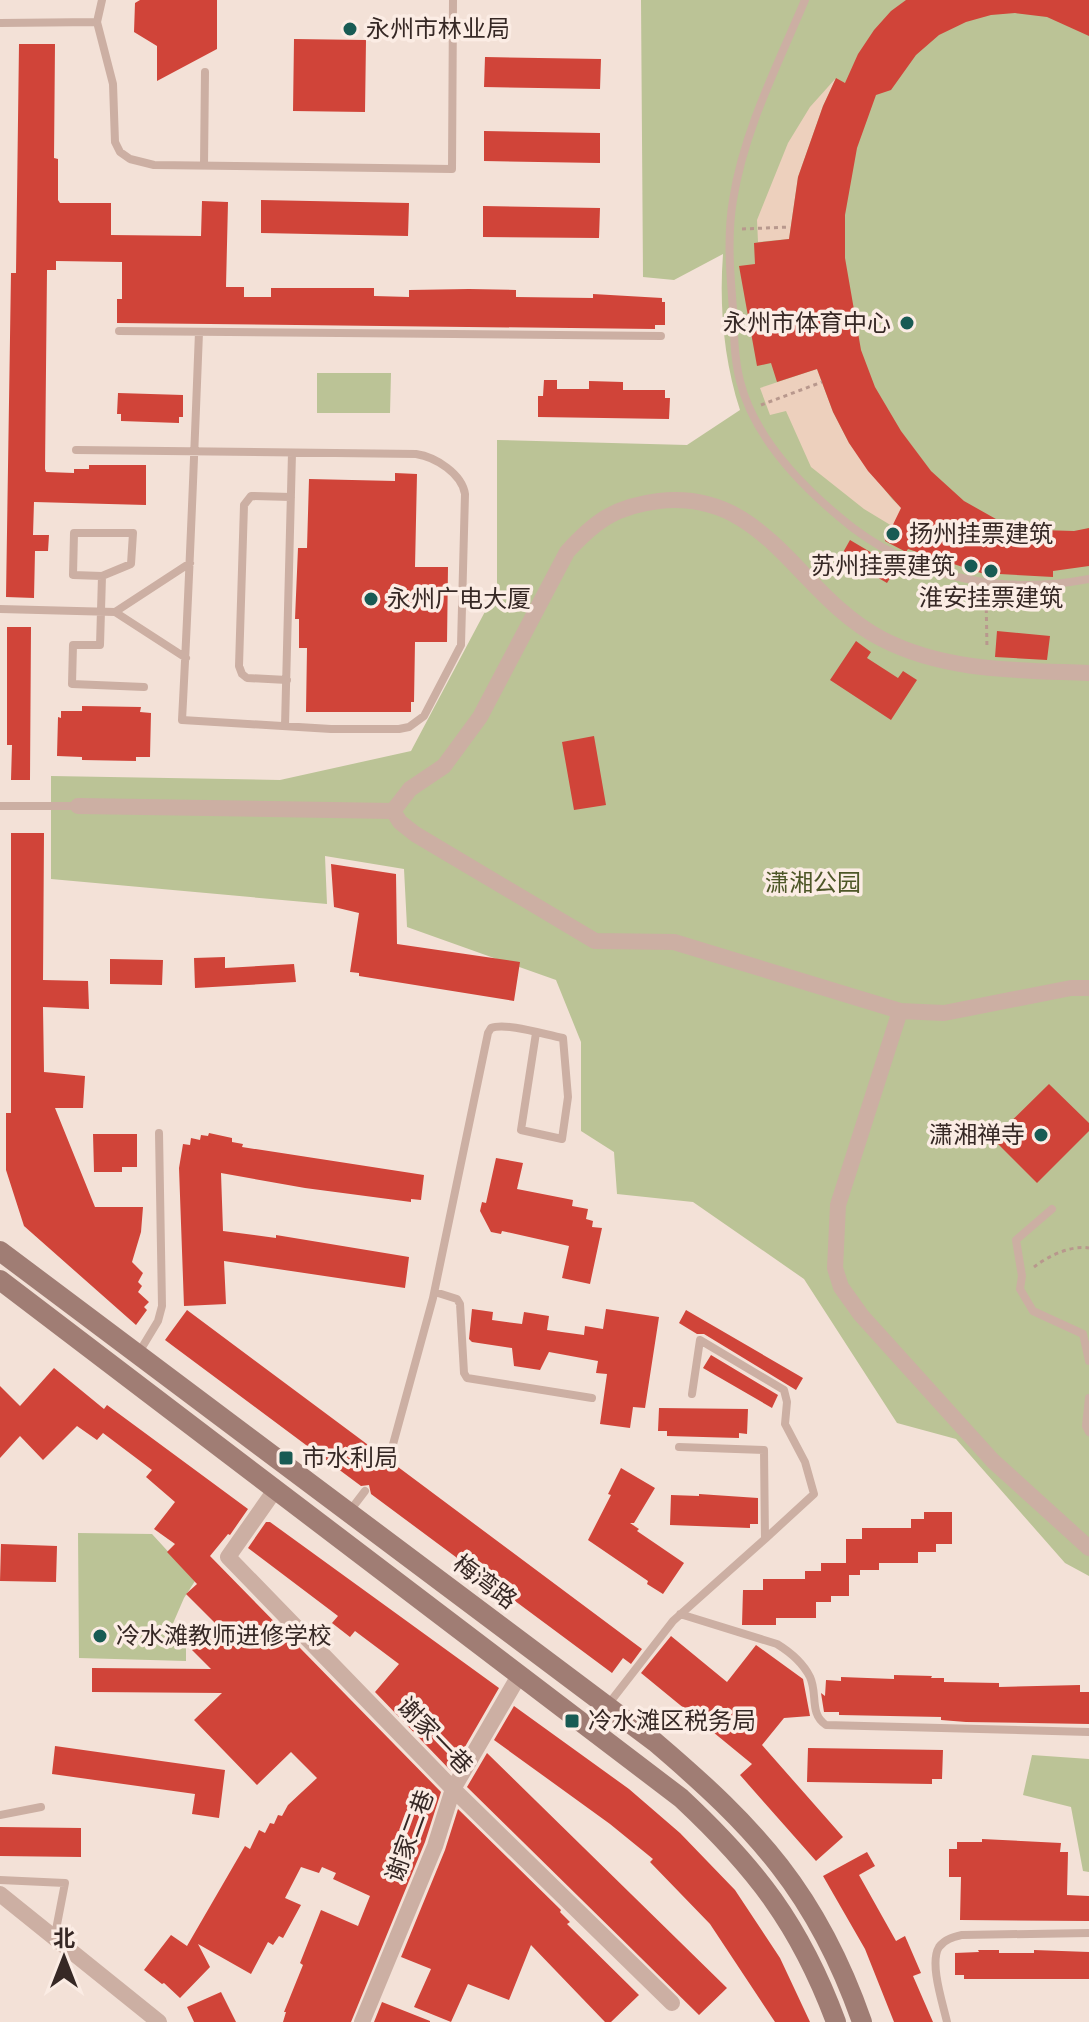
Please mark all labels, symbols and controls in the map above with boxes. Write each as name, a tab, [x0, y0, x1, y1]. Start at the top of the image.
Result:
place label: 永州市林业局	[366, 13, 510, 43]
marker: 永州市林业局	[341, 20, 359, 38]
place label: 永州市体育中心	[723, 307, 891, 337]
marker: 永州市体育中心	[898, 314, 916, 332]
place label: 扬州挂票建筑	[909, 518, 1053, 548]
marker: 扬州挂票建筑	[884, 525, 902, 543]
place label: 苏州挂票建筑	[811, 550, 955, 580]
marker: 苏州挂票建筑	[962, 557, 980, 575]
marker: 淮安挂票建筑	[982, 562, 1000, 580]
place label: 淮安挂票建筑	[919, 582, 1063, 612]
place label: 永州广电大厦	[387, 583, 531, 613]
marker: 永州广电大厦	[362, 590, 380, 608]
park label: 潇湘公园	[765, 867, 861, 897]
place label: 潇湘禅寺	[929, 1119, 1025, 1149]
marker: 潇湘禅寺	[1032, 1126, 1050, 1144]
place label: 市水利局	[302, 1442, 398, 1472]
marker: 市水利局	[277, 1449, 295, 1467]
street label: 梅湾路	[448, 1548, 523, 1615]
place label: 冷水滩教师进修学校	[116, 1620, 332, 1650]
marker: 冷水滩教师进修学校	[91, 1627, 109, 1645]
street label: 谢家一巷	[392, 1690, 480, 1780]
place label: 冷水滩区税务局	[588, 1705, 756, 1735]
marker: 冷水滩区税务局	[563, 1712, 581, 1730]
street label: 谢家二巷	[379, 1785, 440, 1886]
north arrow	[24, 1918, 104, 1998]
text: 北	[53, 1924, 75, 1952]

